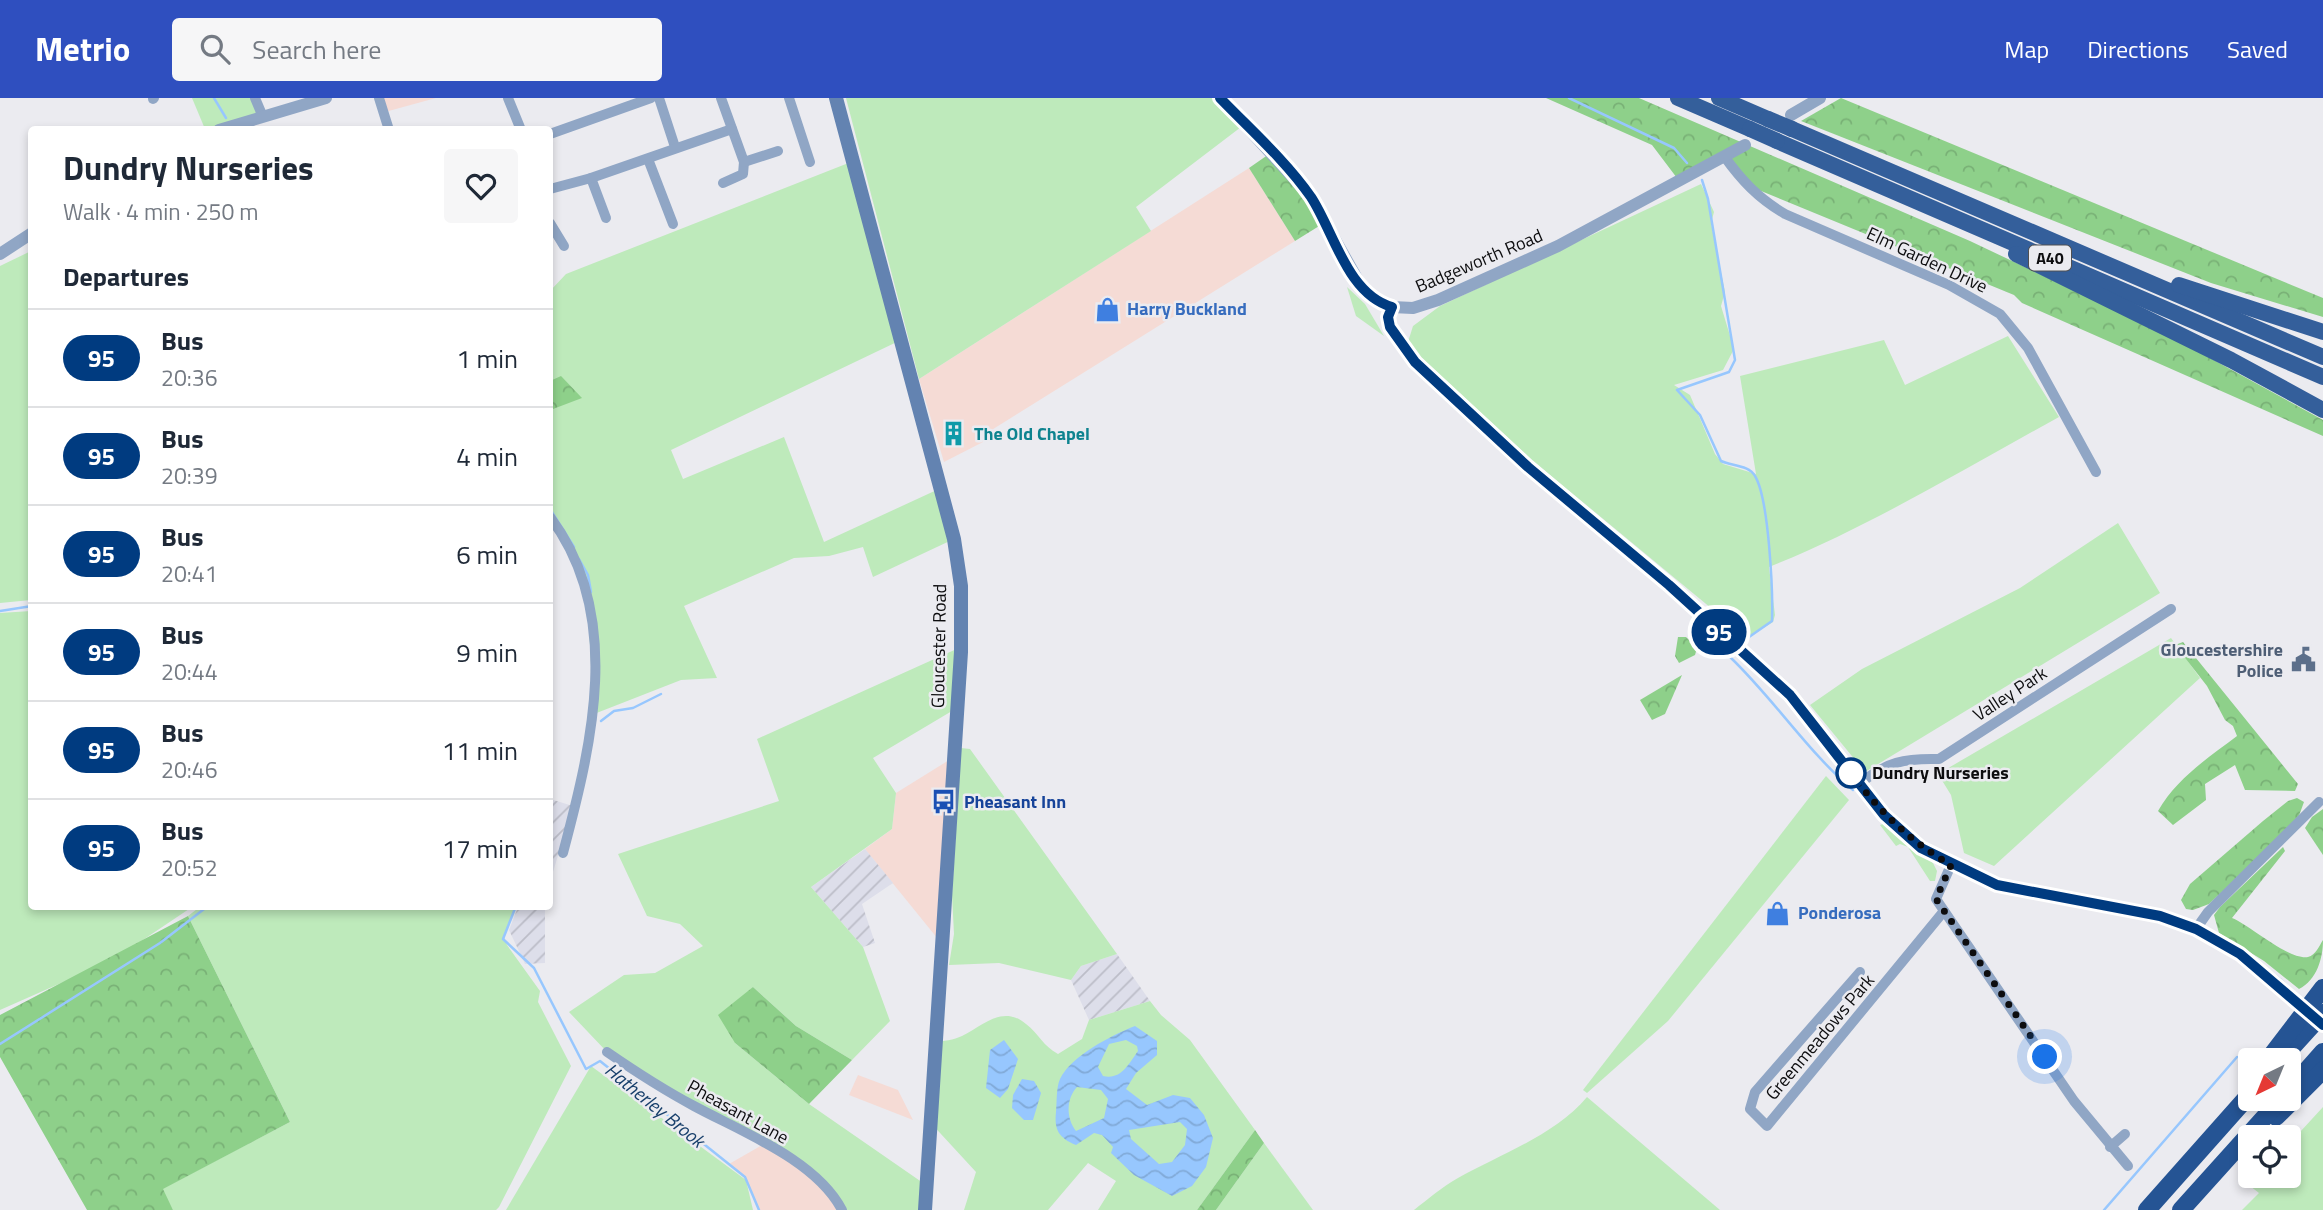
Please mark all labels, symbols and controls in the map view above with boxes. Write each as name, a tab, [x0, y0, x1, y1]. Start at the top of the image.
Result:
search box	[172, 18, 662, 81]
text: Metrio	[35, 24, 130, 74]
icon: search	[196, 30, 234, 68]
text: Search here	[252, 30, 381, 69]
text: Map	[2004, 31, 2049, 67]
text: Directions	[2087, 31, 2189, 67]
text: Saved	[2227, 31, 2288, 67]
text: Dundry Nurseries	[63, 143, 314, 193]
button: heart	[444, 149, 518, 223]
text: Walk · 4 min · 250 m	[63, 194, 259, 229]
street label: Elm Garden Drive	[1862, 220, 1992, 299]
street label: Badgeworth Road	[1411, 222, 1547, 300]
road number: A40	[2029, 246, 2071, 270]
text: Departures	[63, 257, 189, 296]
shop icon: Harry Buckland	[1093, 295, 1121, 323]
place label: Harry Buckland	[1127, 295, 1247, 322]
text: Bus	[161, 321, 203, 360]
text: 1 min	[456, 339, 518, 378]
text: 95	[88, 340, 115, 376]
text: 20:36	[161, 360, 218, 395]
text: Bus	[161, 419, 203, 458]
building icon: The Old Chapel	[940, 420, 968, 448]
place label: The Old Chapel	[974, 420, 1090, 447]
text: 4 min	[456, 437, 518, 476]
text: 95	[88, 438, 115, 474]
text: 20:39	[161, 458, 218, 493]
text: Bus	[161, 517, 203, 556]
text: 6 min	[456, 535, 518, 574]
text: 95	[88, 536, 115, 572]
text: 20:41	[161, 556, 218, 591]
street label: Gloucester Road	[924, 584, 953, 708]
line badge: 95	[1688, 609, 1750, 655]
text: 95	[1706, 614, 1732, 650]
text: Bus	[161, 615, 203, 654]
text: 9 min	[456, 633, 518, 672]
text: 95	[88, 634, 115, 670]
place label: Gloucestershire Police	[2161, 636, 2283, 684]
public building icon: Gloucestershire Police	[2289, 646, 2317, 674]
text: 20:44	[161, 654, 218, 689]
street label: Valley Park	[1967, 659, 2052, 728]
text: Bus	[161, 713, 203, 752]
text: 11 min	[442, 731, 518, 770]
text: 95	[88, 732, 115, 768]
text: 20:46	[161, 752, 218, 787]
marker: Dundry Nurseries	[1836, 758, 1866, 788]
place label: Dundry Nurseries	[1872, 759, 2009, 786]
bus stop icon: Pheasant Inn	[930, 788, 958, 816]
place label: Pheasant Inn	[964, 788, 1066, 815]
text: Bus	[161, 811, 203, 850]
text: 17 min	[442, 829, 518, 868]
text: 95	[88, 830, 115, 866]
text: 20:52	[161, 850, 218, 885]
shop icon: Ponderosa	[1764, 899, 1792, 927]
place label: Ponderosa	[1798, 899, 1881, 926]
street label: Greenmeadows Park	[1759, 967, 1881, 1106]
your location	[2027, 1039, 2062, 1074]
north arrow	[2238, 1048, 2301, 1111]
map controls	[2238, 1048, 2301, 1188]
water label: Hatherley Brook	[599, 1055, 713, 1156]
street label: Pheasant Lane	[683, 1073, 794, 1151]
button: locate	[2238, 1125, 2301, 1188]

